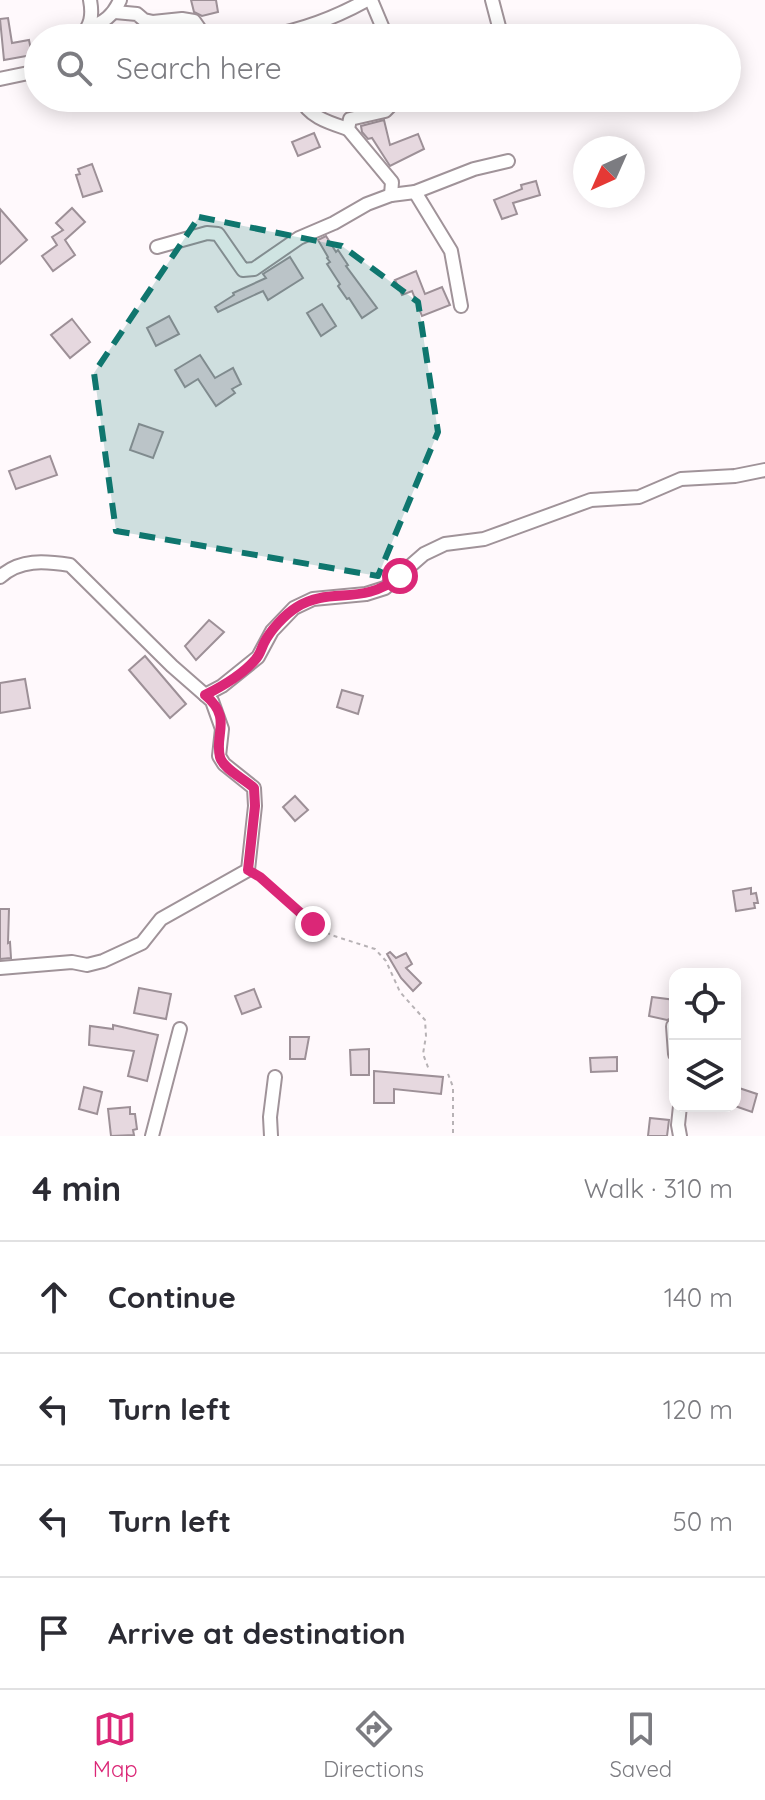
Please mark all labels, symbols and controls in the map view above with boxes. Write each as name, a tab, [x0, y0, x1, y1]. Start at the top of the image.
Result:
search box	[24, 24, 741, 112]
icon: search	[52, 46, 96, 90]
text: Search here	[116, 49, 282, 87]
north arrow	[573, 136, 645, 208]
route start	[382, 558, 418, 594]
route end	[295, 906, 331, 942]
map controls	[669, 968, 741, 1112]
button: locate	[669, 968, 741, 1040]
button: layers	[669, 1040, 741, 1112]
text: 4 min	[32, 1167, 121, 1210]
text: Walk · 310 m	[584, 1172, 733, 1205]
icon: ahead	[32, 1275, 76, 1319]
text: Continue	[108, 1278, 236, 1316]
text: 140 m	[664, 1281, 733, 1314]
icon: left	[32, 1387, 76, 1431]
text: Turn left	[108, 1390, 231, 1428]
text: 120 m	[663, 1393, 733, 1426]
icon: left	[32, 1499, 76, 1543]
text: Turn left	[108, 1502, 231, 1540]
text: 50 m	[673, 1505, 733, 1538]
icon: arrive	[32, 1611, 76, 1655]
text: Arrive at destination	[108, 1614, 406, 1652]
tab: Map	[93, 1707, 138, 1783]
tab: Directions	[323, 1707, 424, 1783]
tab: Saved	[609, 1707, 672, 1783]

